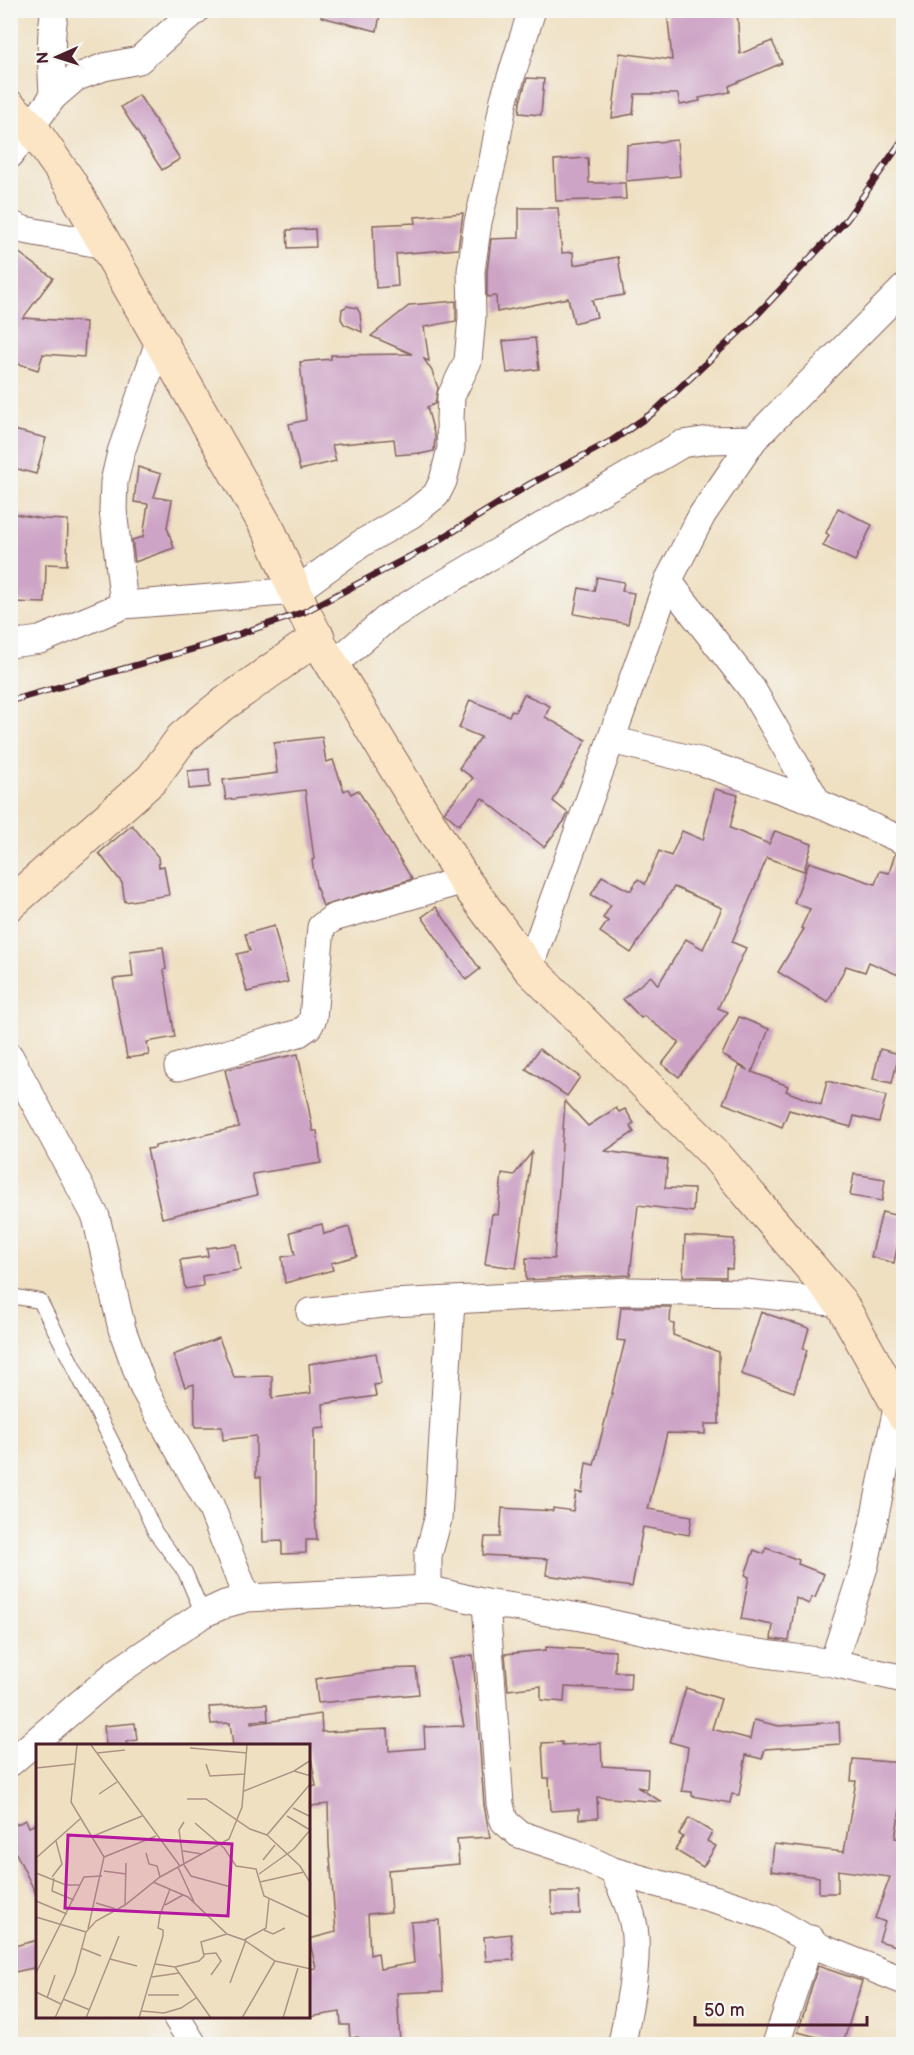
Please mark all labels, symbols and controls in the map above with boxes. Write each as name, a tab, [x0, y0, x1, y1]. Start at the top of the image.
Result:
north arrow	[27, 27, 87, 87]
text: N	[34, 51, 53, 64]
inset map	[36, 1744, 310, 2019]
scale bar	[695, 1989, 868, 2027]
text: 50 m	[704, 2000, 745, 2021]

